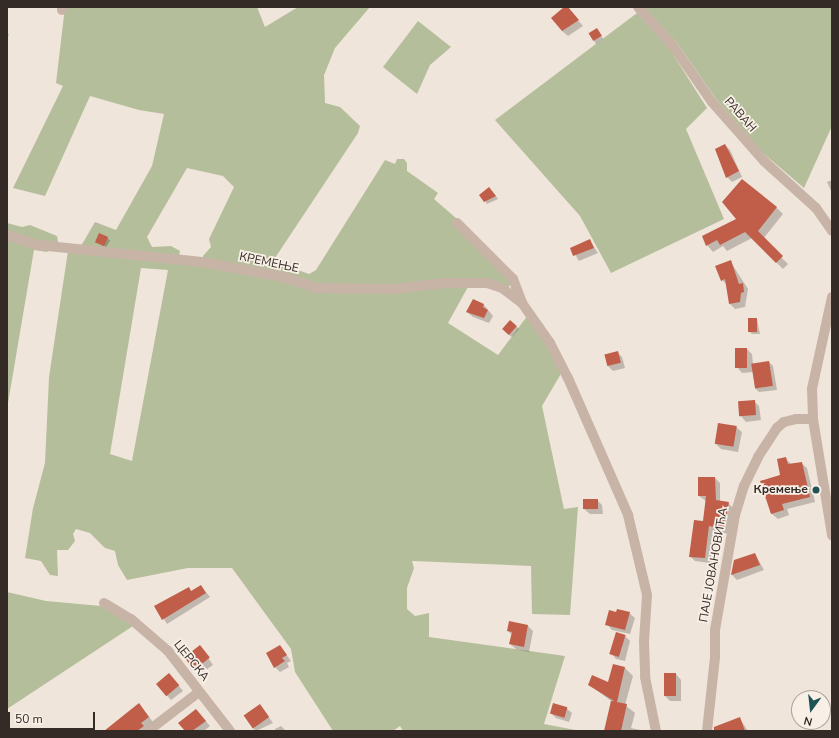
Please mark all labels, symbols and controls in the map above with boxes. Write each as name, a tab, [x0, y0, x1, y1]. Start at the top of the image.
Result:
street label: РАВАН	[721, 95, 759, 135]
street label: КРЕМЕЊЕ	[238, 250, 300, 276]
place label: Кремење	[754, 483, 808, 497]
marker: Кремење	[811, 485, 821, 495]
street label: ПАЈЕ ЈОВАНОВИЋА	[697, 507, 731, 623]
street label: ЦЕРСКА	[170, 638, 212, 684]
north arrow	[791, 690, 831, 730]
scale bar	[10, 704, 97, 730]
text: 50 m	[15, 711, 43, 727]
text: N	[802, 713, 814, 729]

